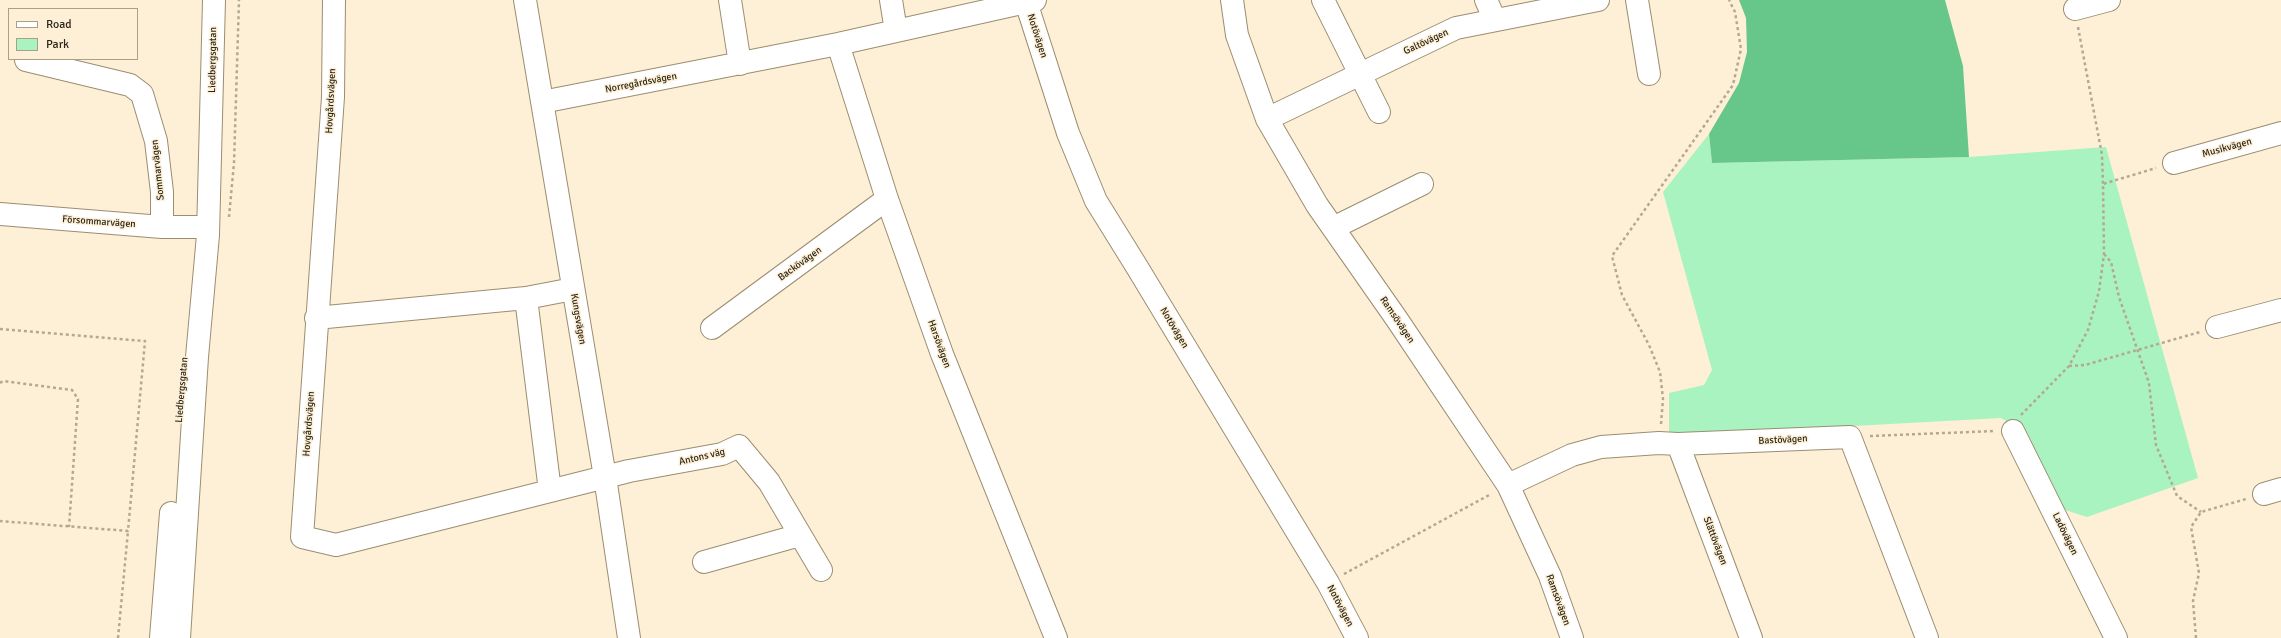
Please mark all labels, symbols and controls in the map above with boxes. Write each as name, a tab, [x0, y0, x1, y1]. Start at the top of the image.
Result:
legend	[8, 8, 138, 60]
street label: Notövägen	[1024, 12, 1050, 60]
text: Road	[46, 17, 72, 32]
street label: Galtövägen	[1402, 26, 1450, 58]
street label: Liedbergsgatan	[206, 27, 220, 93]
text: Park	[46, 37, 69, 52]
street label: Hovgårdsvägen	[323, 68, 339, 134]
street label: Norregårdsvägen	[604, 70, 678, 96]
street label: Musikvägen	[2201, 136, 2253, 160]
street label: Sommarvägen	[149, 139, 167, 201]
street label: Försommarvägen	[62, 213, 136, 231]
street label: Backövägen	[776, 244, 824, 284]
street label: Kungsvägen	[568, 293, 588, 345]
street label: Ramsövägen	[1377, 294, 1417, 346]
street label: Notövägen	[1157, 305, 1191, 351]
street label: Harsövägen	[925, 318, 953, 370]
street label: Liedbergsgatan	[173, 357, 191, 423]
street label: Hovgårdsvägen	[301, 391, 317, 457]
street label: Bastövägen	[1758, 433, 1808, 447]
street label: Antons väg	[678, 446, 726, 468]
street label: Ladövägen	[2050, 511, 2080, 557]
street label: Slättövägen	[1700, 515, 1730, 567]
street label: Ramsövägen	[1543, 573, 1573, 627]
street label: Notövägen	[1324, 583, 1356, 629]

